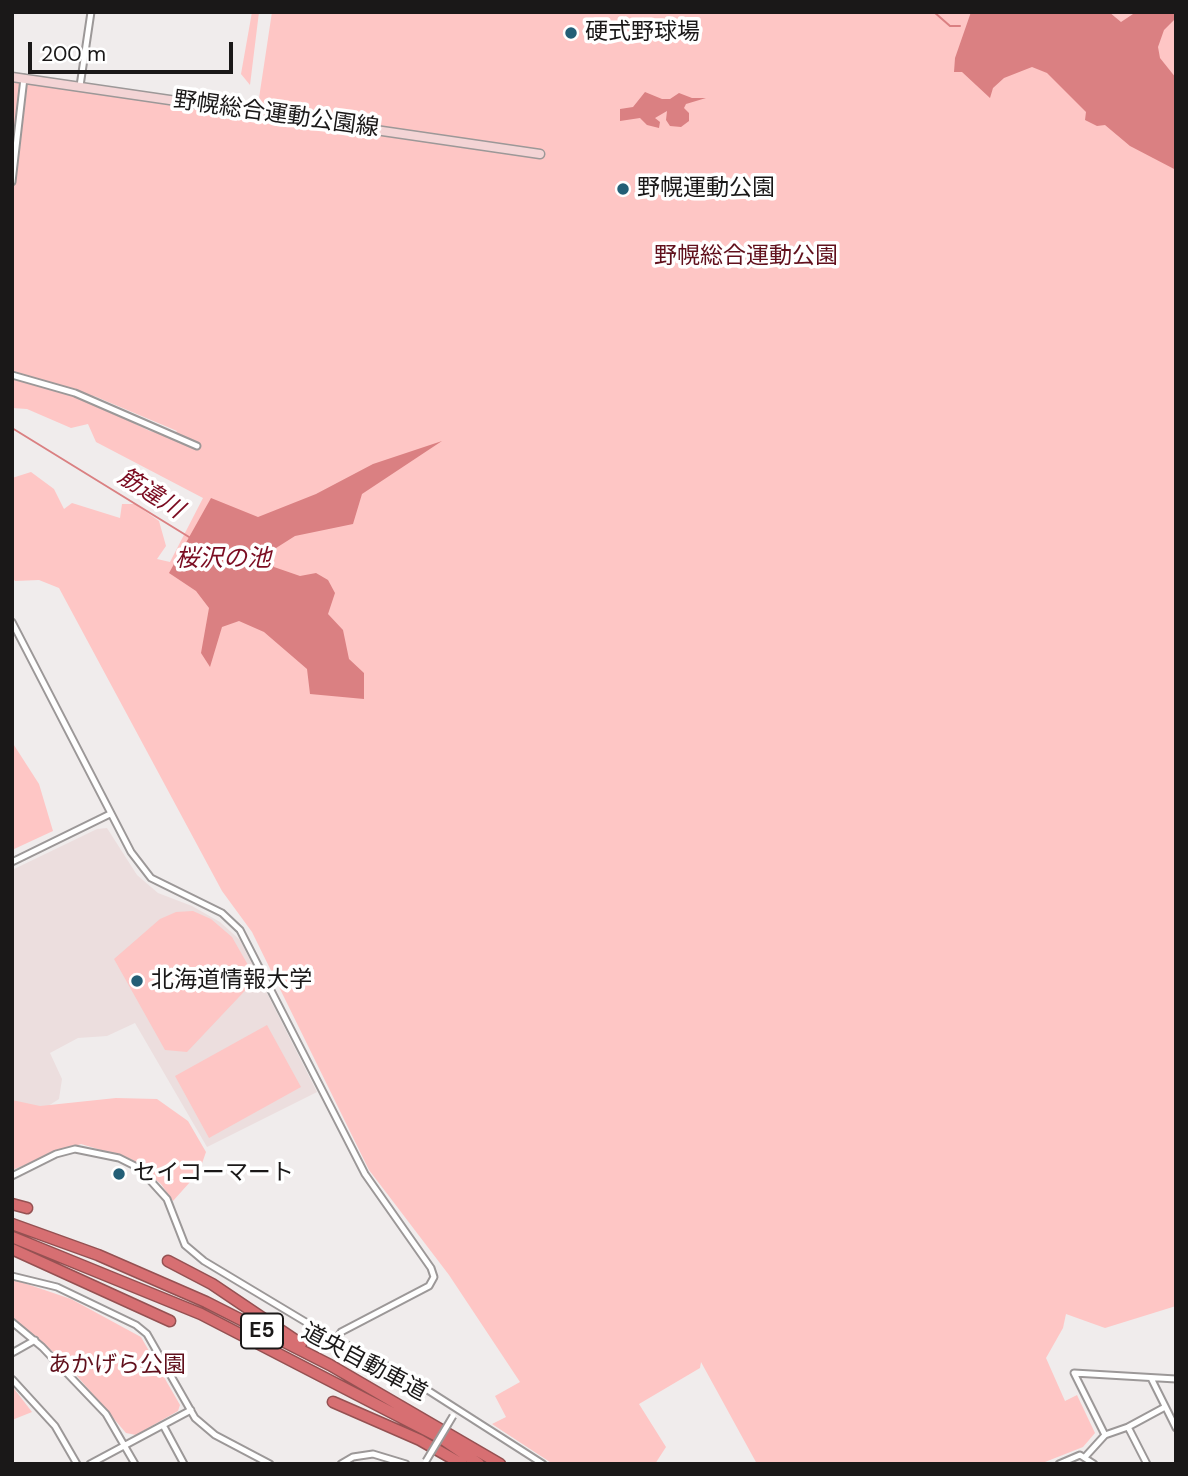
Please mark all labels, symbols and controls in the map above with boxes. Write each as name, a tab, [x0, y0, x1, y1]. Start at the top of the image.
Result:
place label: 硬式野球場	[585, 19, 700, 47]
marker: 硬式野球場	[563, 25, 579, 41]
scale bar	[32, 28, 236, 72]
text: 200 m	[41, 40, 106, 68]
street label: 野幌総合運動公園線	[172, 87, 380, 143]
place label: 野幌運動公園	[637, 175, 775, 203]
marker: 野幌運動公園	[615, 181, 631, 197]
park label: 野幌総合運動公園	[654, 243, 838, 271]
water label: 筋違川	[112, 463, 188, 525]
water label: 桜沢の池	[175, 546, 271, 574]
place label: 北海道情報大学	[151, 967, 312, 995]
marker: 北海道情報大学	[129, 973, 145, 989]
place label: セイコーマート	[133, 1160, 294, 1188]
marker: セイコーマート	[111, 1166, 127, 1182]
road number: E5	[241, 1314, 283, 1348]
street label: 道央自動車道	[297, 1318, 431, 1408]
park label: あかげら公園	[48, 1352, 186, 1380]

